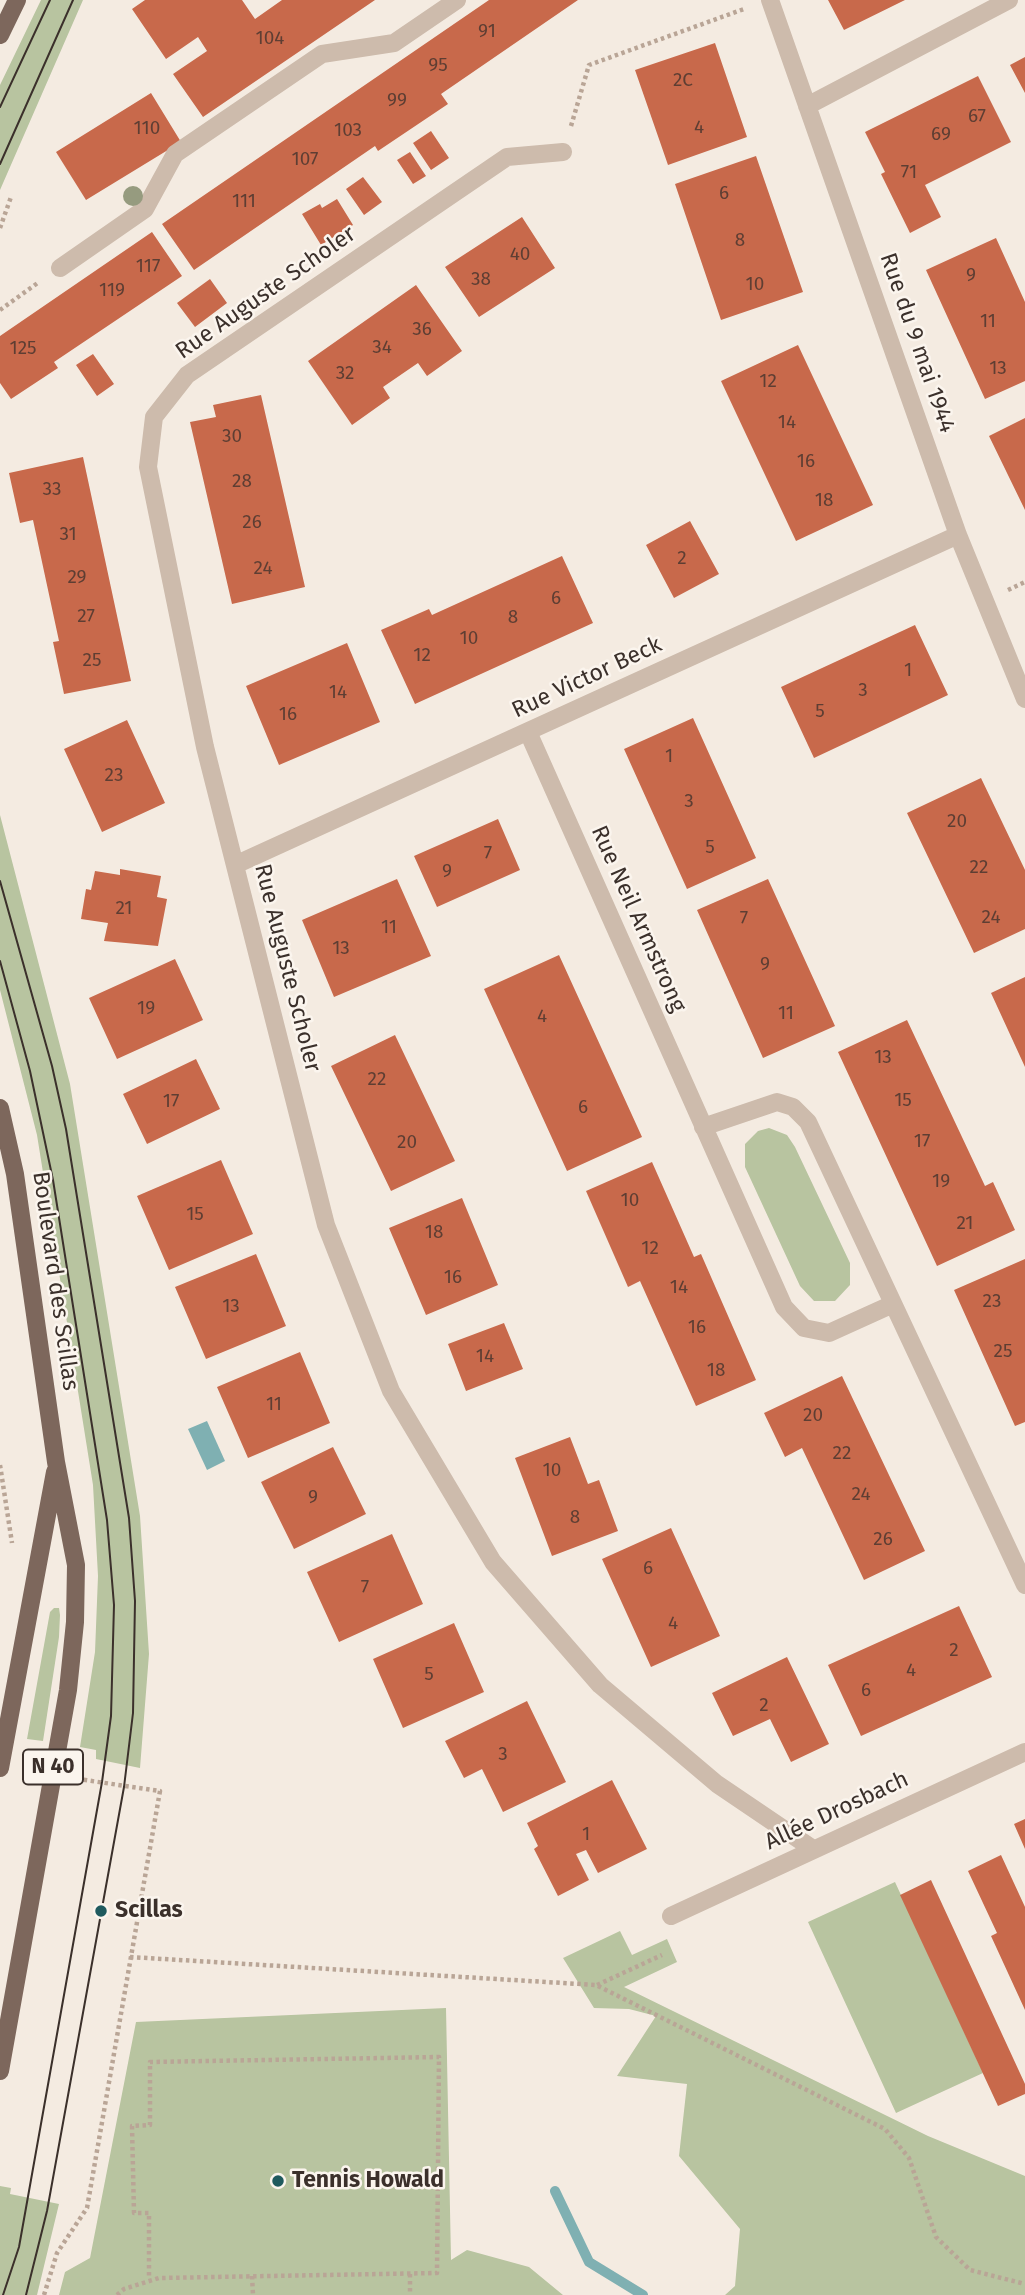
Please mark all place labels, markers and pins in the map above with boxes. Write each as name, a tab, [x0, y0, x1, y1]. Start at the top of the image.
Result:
place label: Scillas	[115, 1897, 183, 1925]
marker: Scillas	[93, 1903, 109, 1919]
place label: Tennis Howald	[292, 2167, 444, 2195]
marker: Tennis Howald	[270, 2173, 286, 2189]

